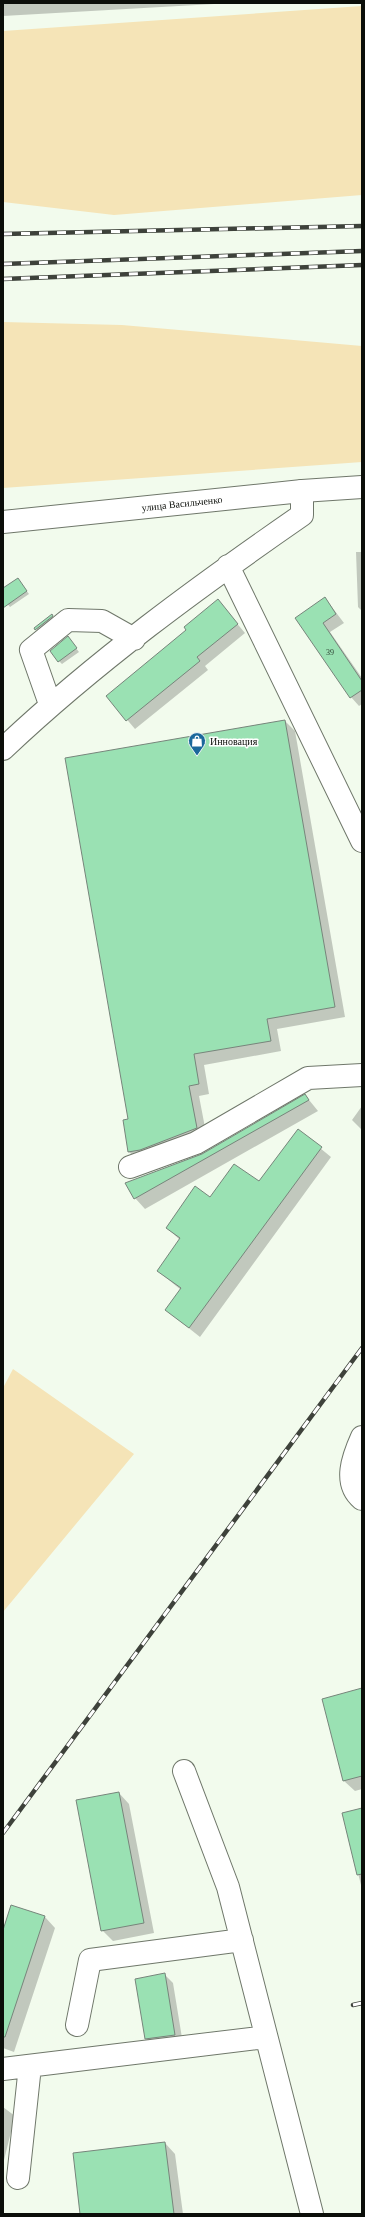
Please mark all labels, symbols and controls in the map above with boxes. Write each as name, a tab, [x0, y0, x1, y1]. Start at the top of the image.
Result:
street label: улица Васильченко	[141, 494, 223, 513]
house number: 39	[326, 648, 334, 657]
shop icon: Инновация	[187, 731, 207, 756]
place label: Инновация	[210, 736, 258, 747]

